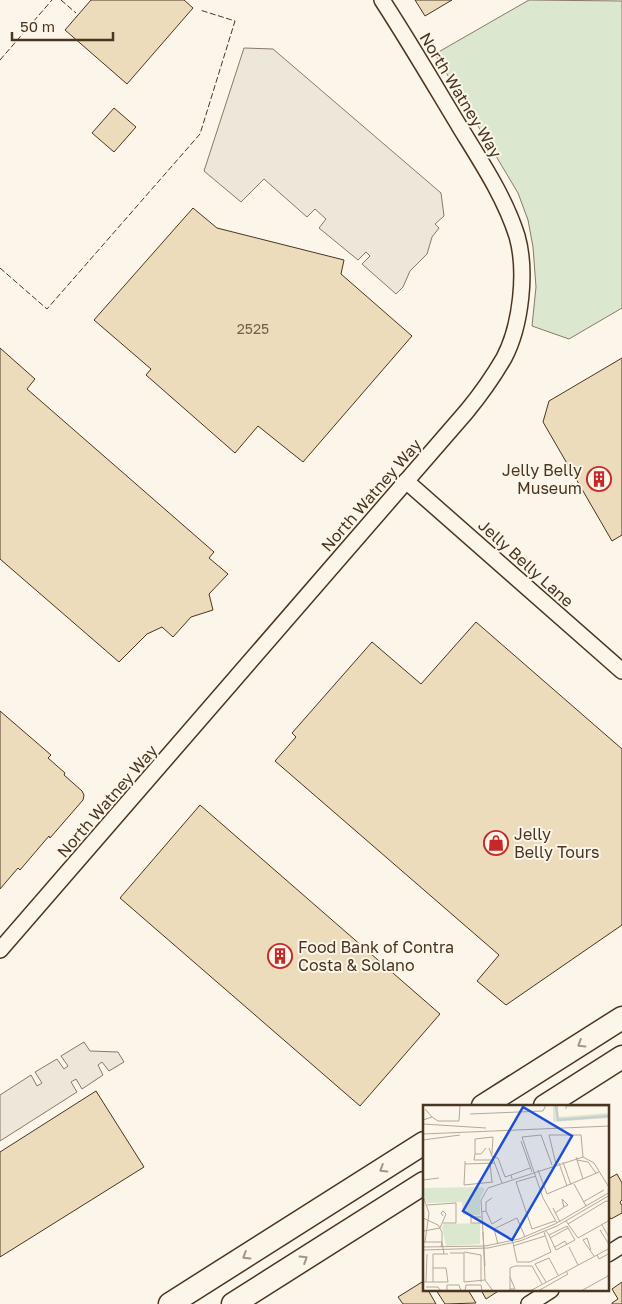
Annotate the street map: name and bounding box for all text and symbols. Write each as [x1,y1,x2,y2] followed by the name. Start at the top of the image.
[12,10,114,42] scale bar
[20,17,55,35] text: 50 m
[416,29,506,161] street label: North Watney Way
[237,320,269,337] house number: 2525
[317,435,425,555] street label: North Watney Way
[502,460,582,498] place label: Jelly Belly Museum
[586,466,612,492] building icon: Jelly Belly Museum
[474,515,578,611] street label: Jelly Belly Lane
[53,741,161,861] street label: North Watney Way
[514,824,599,862] place label: Jelly Belly Tours
[483,830,509,856] shop icon: Jelly Belly Tours
[298,937,454,975] place label: Food Bank of Contra Costa & Solano
[267,943,293,969] building icon: Food Bank of Contra Costa & Solano
[577,1038,586,1048] one-way arrow
[423,1105,610,1292] inset map
[380,1163,389,1173] one-way arrow
[242,1250,252,1259] one-way arrow
[298,1256,307,1266] one-way arrow

